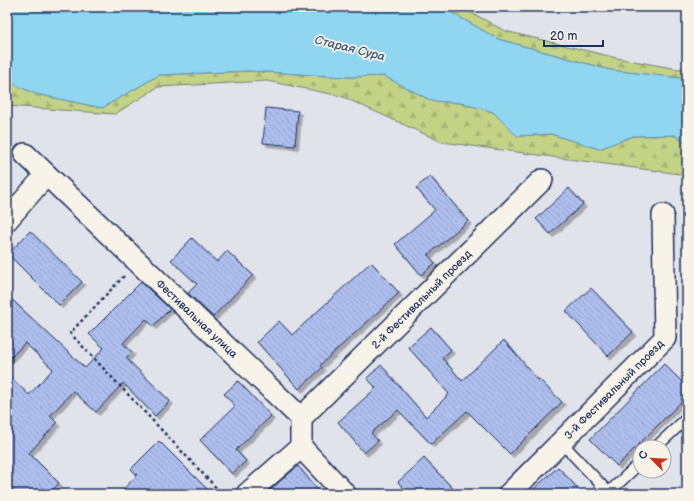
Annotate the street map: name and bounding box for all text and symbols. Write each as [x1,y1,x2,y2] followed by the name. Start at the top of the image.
[544,22,603,48] scale bar
[550,29,577,44] text: 20 m
[313,32,387,64] water label: Старая Сура
[369,247,474,352] street label: 2-й Фестивальный проезд
[153,277,240,361] street label: Фестивальная улица
[562,337,667,442] street label: 3-й Фестивальный проезд
[632,439,672,479] north arrow
[636,449,651,461] text: С

